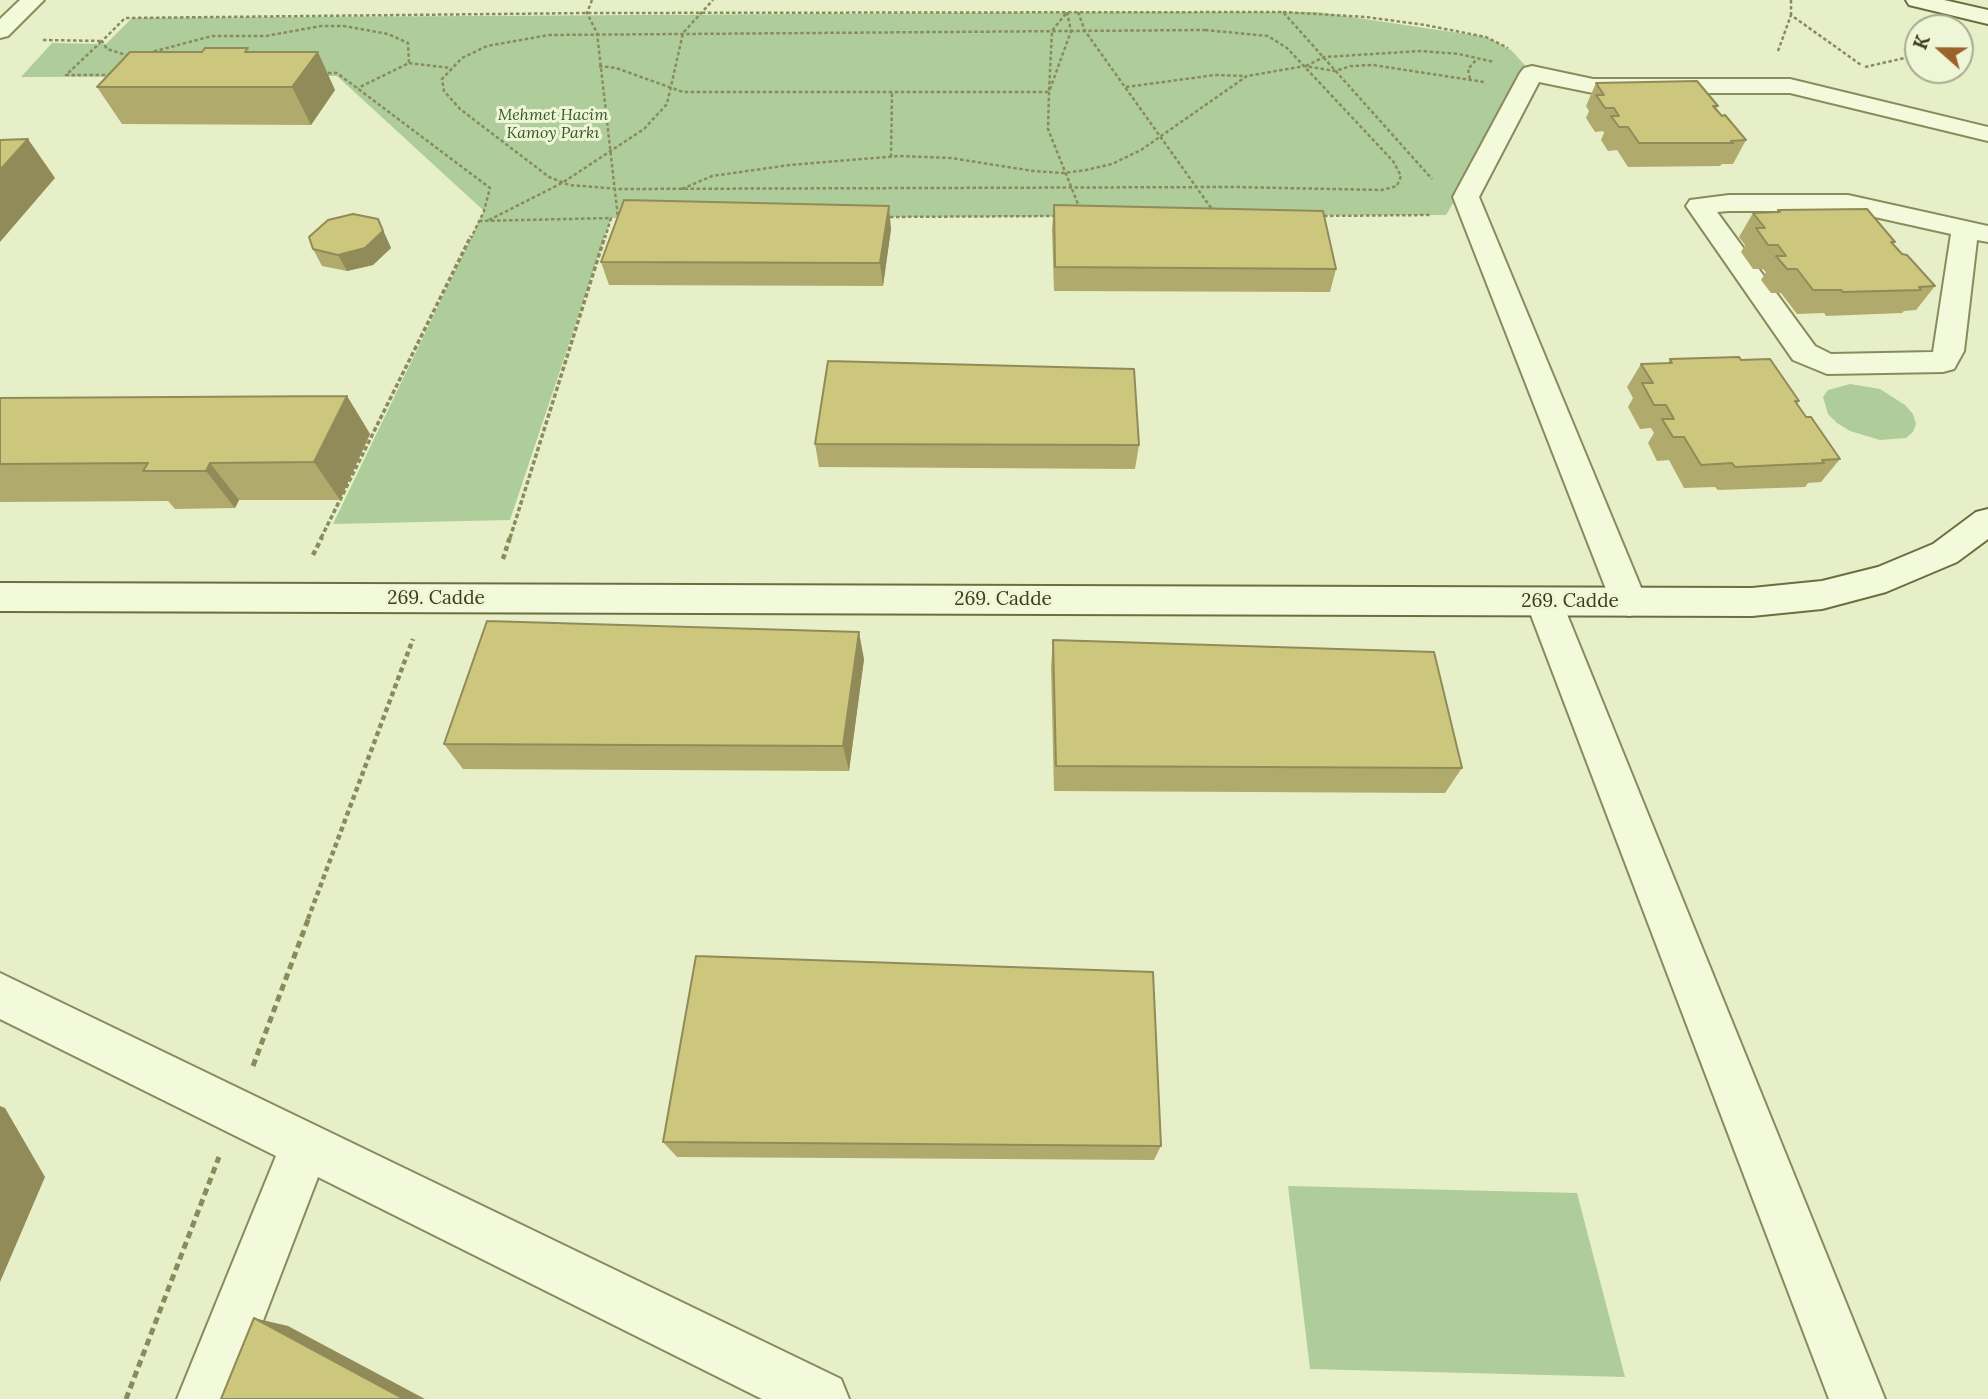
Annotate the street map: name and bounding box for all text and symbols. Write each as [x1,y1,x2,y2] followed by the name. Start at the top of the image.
[1904,14,1974,84] north arrow
[1908,32,1935,53] text: K
[498,105,608,143] park label: Mehmet Hacim Kamoy Parkı
[387,588,485,610] street label: 269. Cadde
[954,589,1052,611] street label: 269. Cadde
[1521,591,1619,613] street label: 269. Cadde

